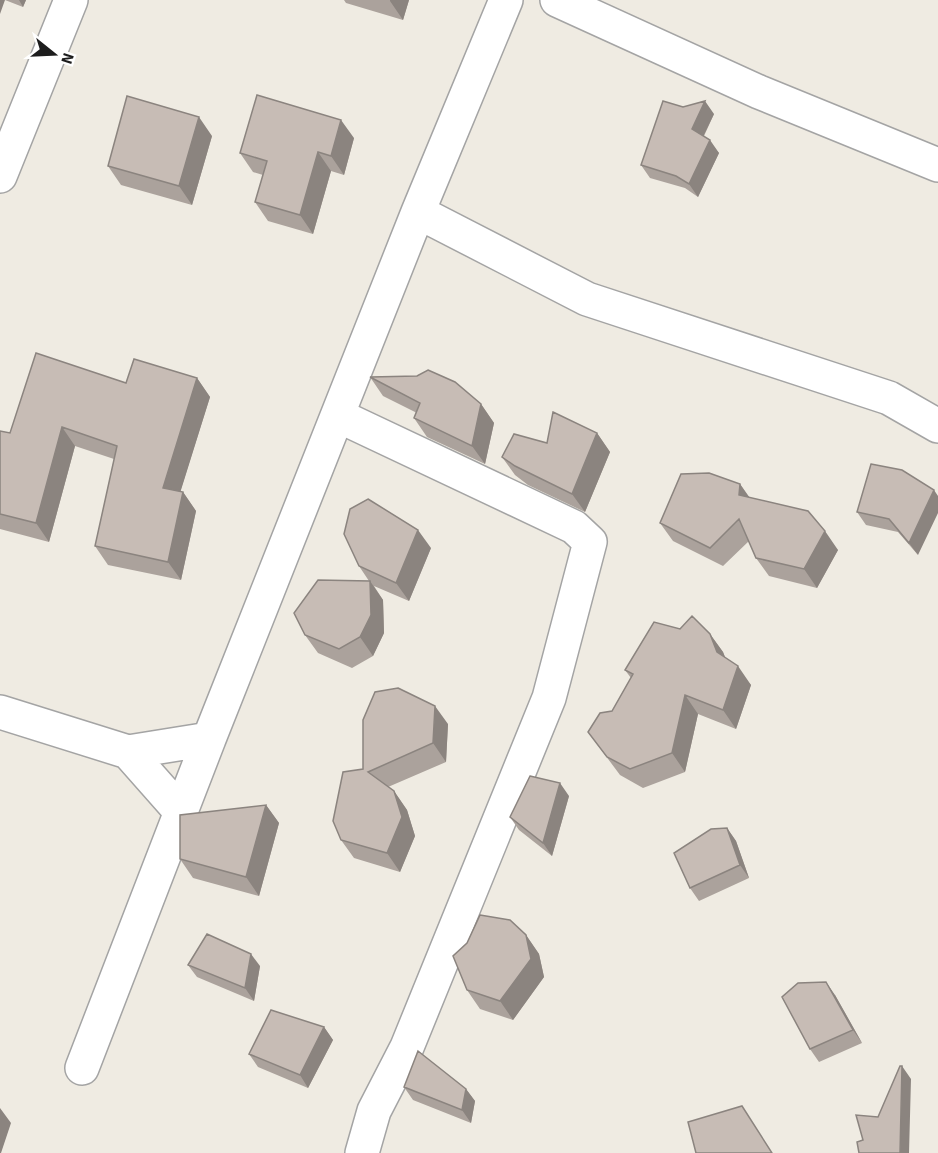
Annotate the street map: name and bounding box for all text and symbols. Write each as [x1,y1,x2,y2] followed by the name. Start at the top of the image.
[24,24,84,84] north arrow
[55,50,79,67] text: N

